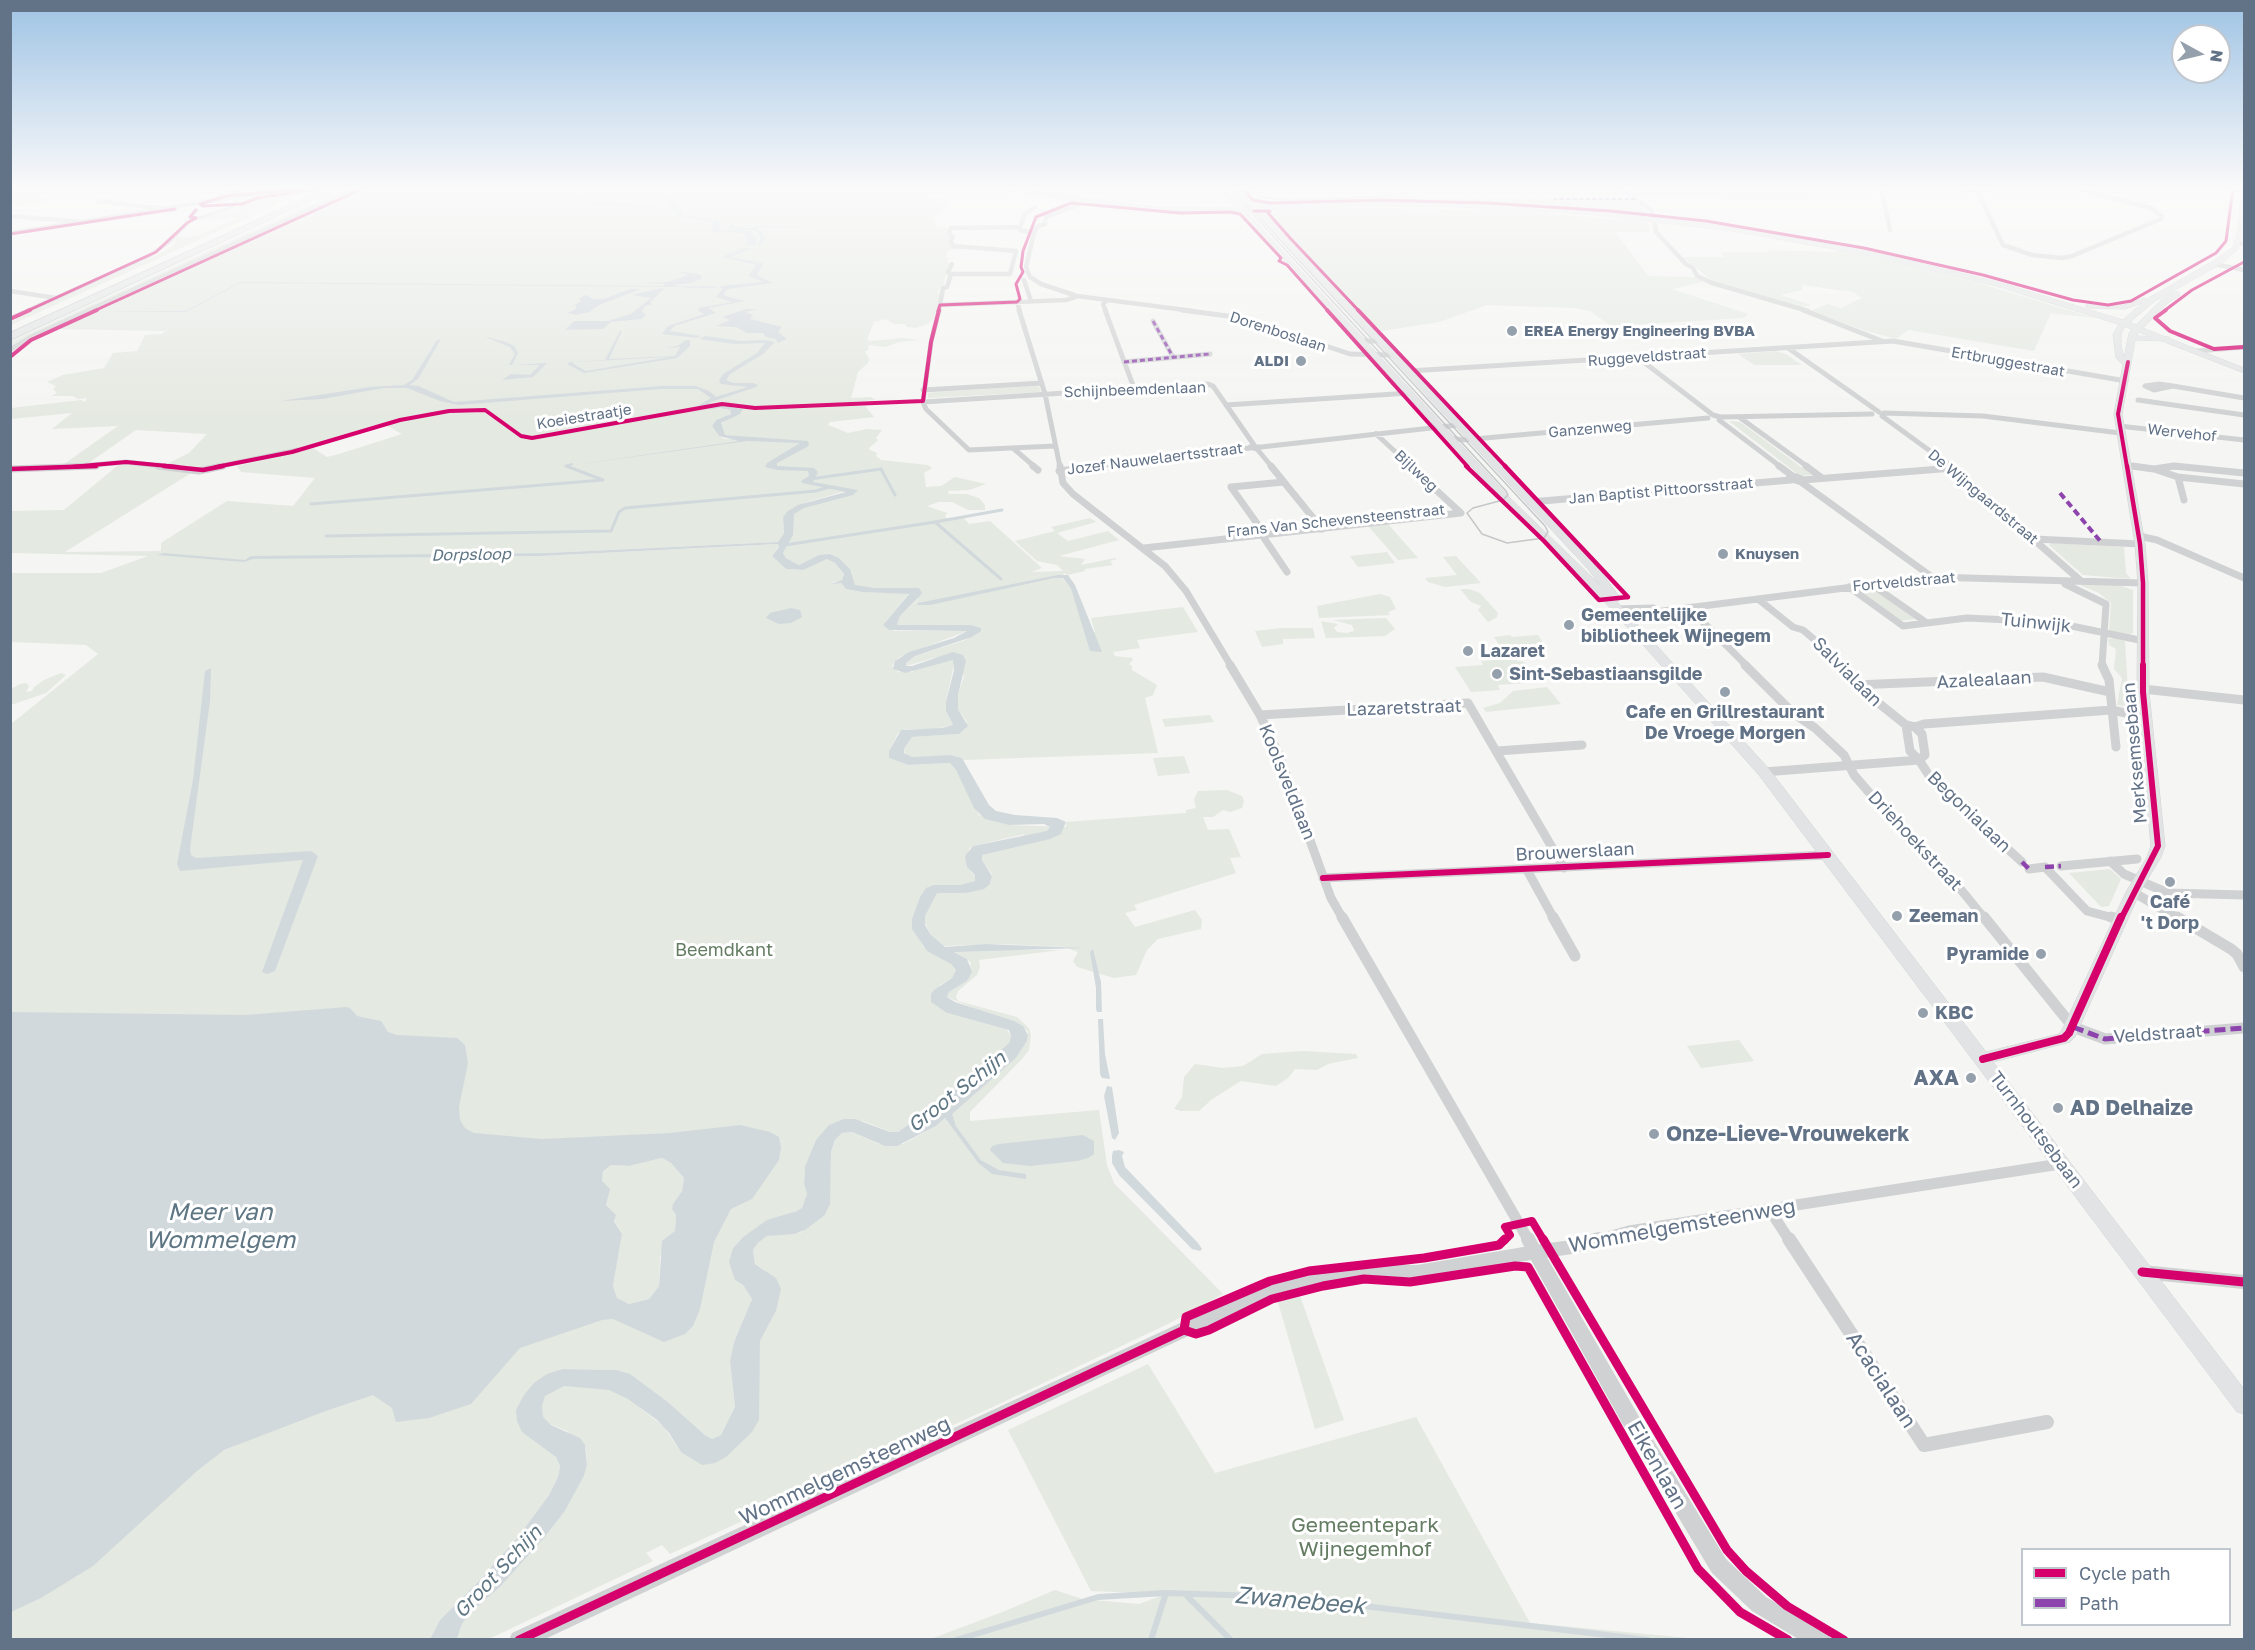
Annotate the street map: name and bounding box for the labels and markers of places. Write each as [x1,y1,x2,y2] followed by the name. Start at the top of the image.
[1524,322,1755,340] place label: EREA Energy Engineering BVBA
[1505,324,1519,338] marker: EREA Energy Engineering BVBA
[1254,352,1289,370] place label: ALDI
[1294,354,1308,368] marker: ALDI
[1735,545,1799,563] place label: Knuysen
[1716,547,1730,561] marker: Knuysen
[1581,604,1771,646] place label: Gemeentelijke bibliotheek Wijnegem
[1562,618,1576,632] marker: Gemeentelijke bibliotheek Wijnegem
[1480,640,1545,662] place label: Lazaret
[1461,644,1475,658] marker: Lazaret
[1509,663,1702,685] place label: Sint-Sebastiaansgilde
[1490,667,1504,681] marker: Sint-Sebastiaansgilde
[1718,685,1732,699] marker: Cafe en Grillrestaurant De Vroege Morgen
[1625,701,1825,744] place label: Cafe en Grillrestaurant De Vroege Morgen
[2163,875,2177,889] marker: Café 't Dorp
[2141,891,2199,934] place label: Café 't Dorp
[1909,905,1978,927] place label: Zeeman
[1890,909,1904,923] marker: Zeeman
[1946,943,2029,965] place label: Pyramide
[2034,947,2048,961] marker: Pyramide
[1935,1002,1973,1024] place label: KBC
[1916,1006,1930,1020] marker: KBC
[1913,1065,1959,1091] place label: AXA
[1964,1071,1978,1085] marker: AXA
[2070,1095,2193,1121] place label: AD Delhaize
[2051,1101,2065,1115] marker: AD Delhaize
[1666,1121,1909,1147] place label: Onze-Lieve-Vrouwekerk
[1647,1127,1661,1141] marker: Onze-Lieve-Vrouwekerk

